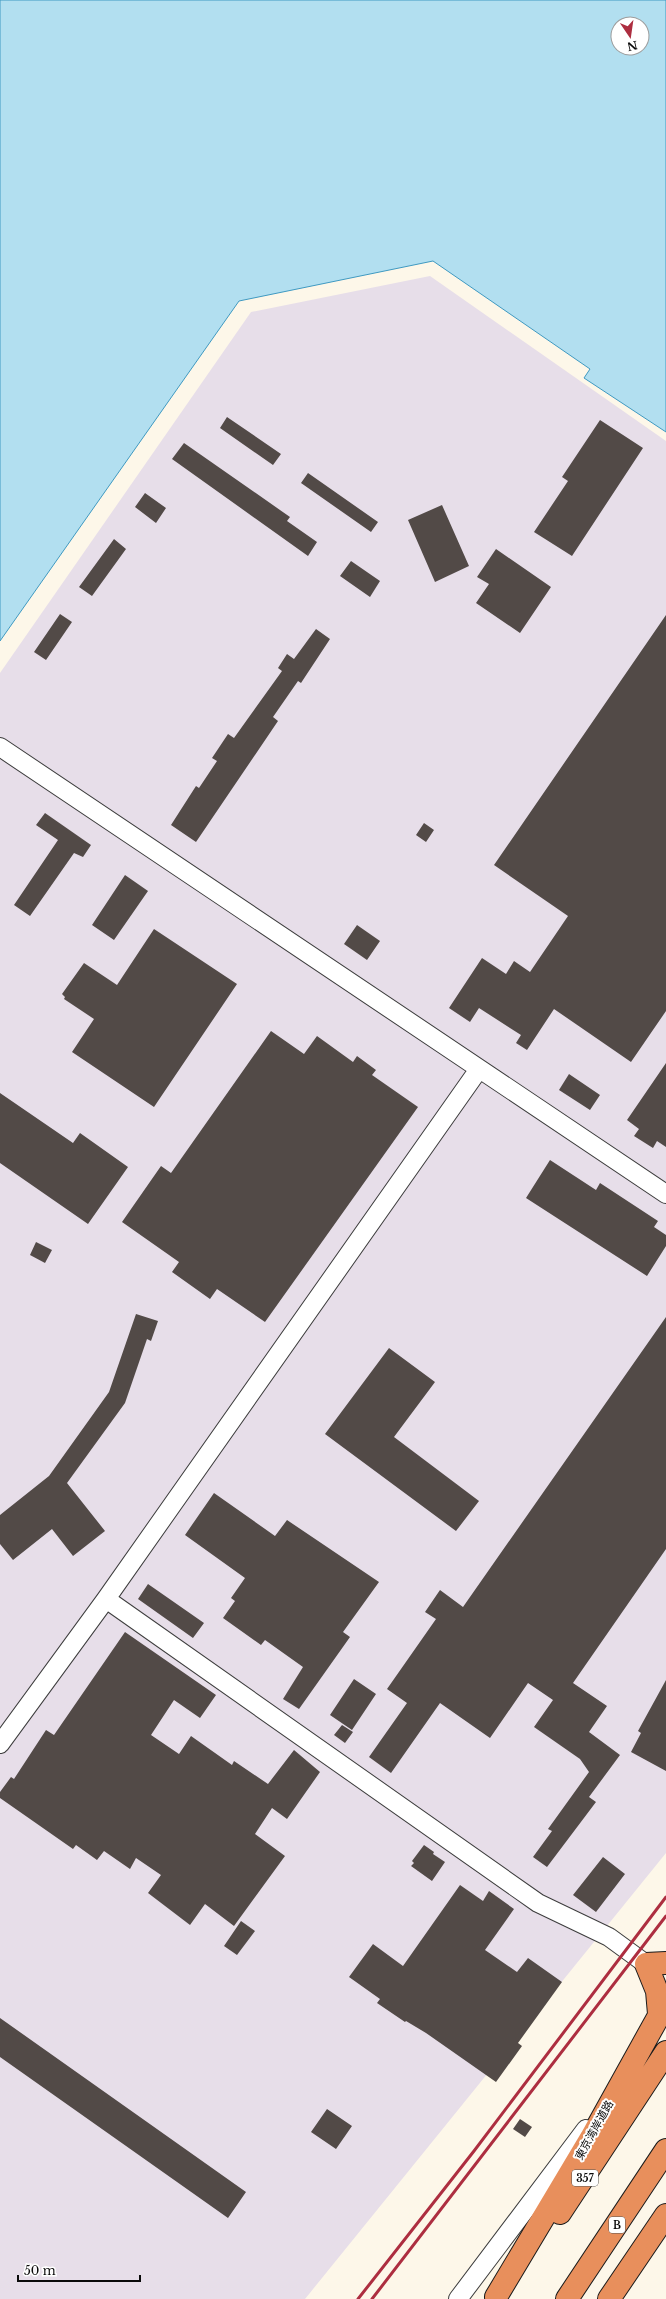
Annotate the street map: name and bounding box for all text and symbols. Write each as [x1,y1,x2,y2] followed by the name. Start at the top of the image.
[610,16,650,56] north arrow
[625,38,639,54] text: N
[572,2098,616,2162] street label: 東京湾岸道路
[572,2170,598,2186] road number: 357
[609,2217,625,2233] road number: B
[18,2257,140,2283] scale bar
[24,2263,56,2278] text: 50 m

